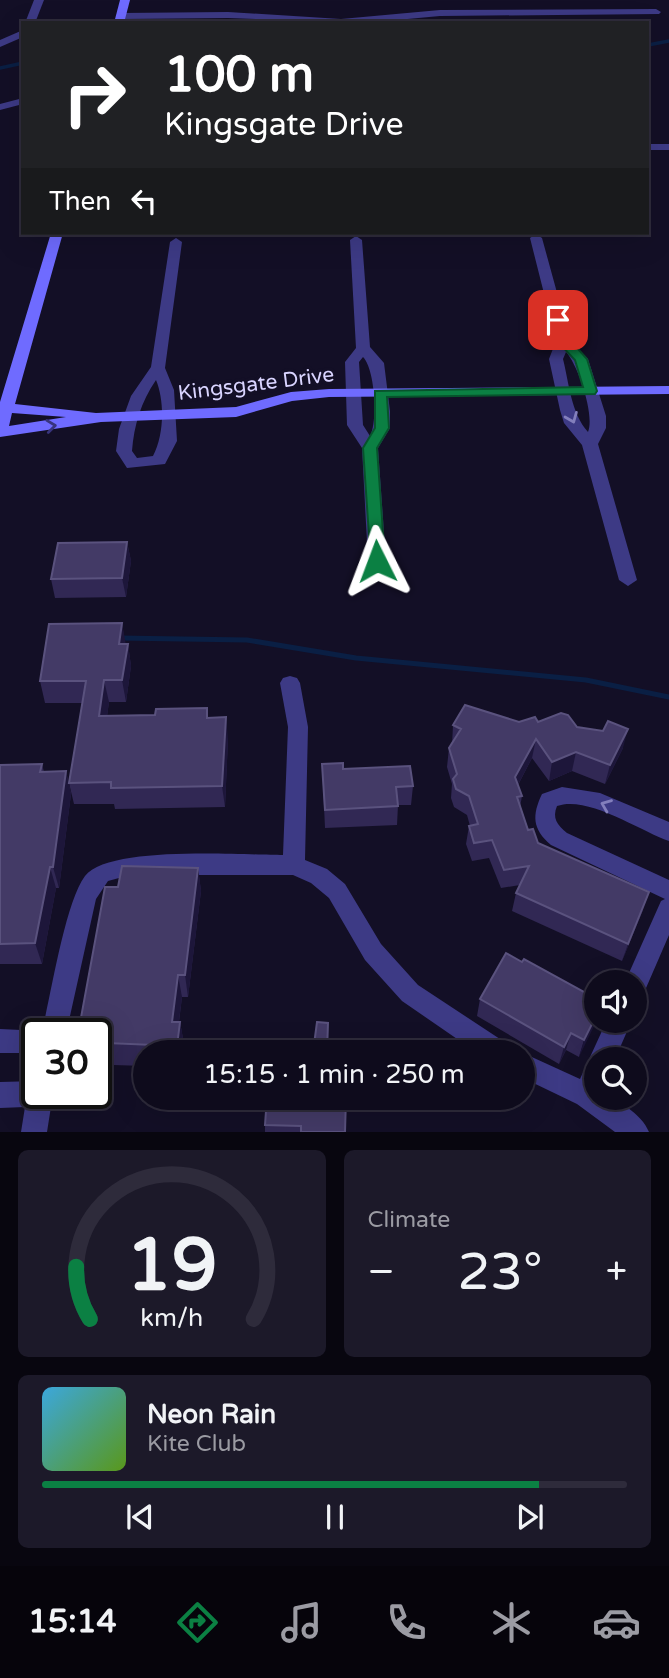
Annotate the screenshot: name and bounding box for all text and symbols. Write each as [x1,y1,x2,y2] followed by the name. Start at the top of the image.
[164,46,314,105] text: 100 m
[49,49,140,140] icon: right
[164,106,404,144] text: Kingsgate Drive
[125,182,163,220] icon: left
[49,186,111,217] text: Then
[528,290,588,350] pin
[539,301,577,339] icon: arrive
[176,362,336,406] street label: Kingsgate Drive
[564,411,578,423] one-way arrow
[45,418,56,433] one-way arrow
[340,524,414,598] position arrow
[601,800,613,814] one-way arrow
[584,970,647,1110] map controls
[584,970,647,1033] button: sound
[21,1018,112,1109] speed limit sign: 30
[584,1047,647,1110] button: search
[203,1059,465,1090] text: 15:15 · 1 min · 250 m
[368,1206,450,1234] text: Climate
[126,1223,217,1311] text: 19
[458,1241,543,1304] text: 23°
[368,1249,395,1295] text: −
[606,1249,627,1295] text: +
[140,1303,203,1333] text: km/h
[147,1399,276,1430] text: Neon Rain
[147,1430,246,1458] text: Kite Club
[121,1498,159,1536] icon: previous
[316,1498,354,1536] icon: pause
[511,1498,549,1536] icon: next
[173,1598,222,1647] icon: directions
[277,1598,326,1647] icon: music
[382,1598,431,1647] icon: phone
[487,1598,536,1647] icon: climate
[592,1598,641,1647] icon: car
[28,1603,117,1641] text: 15:14

